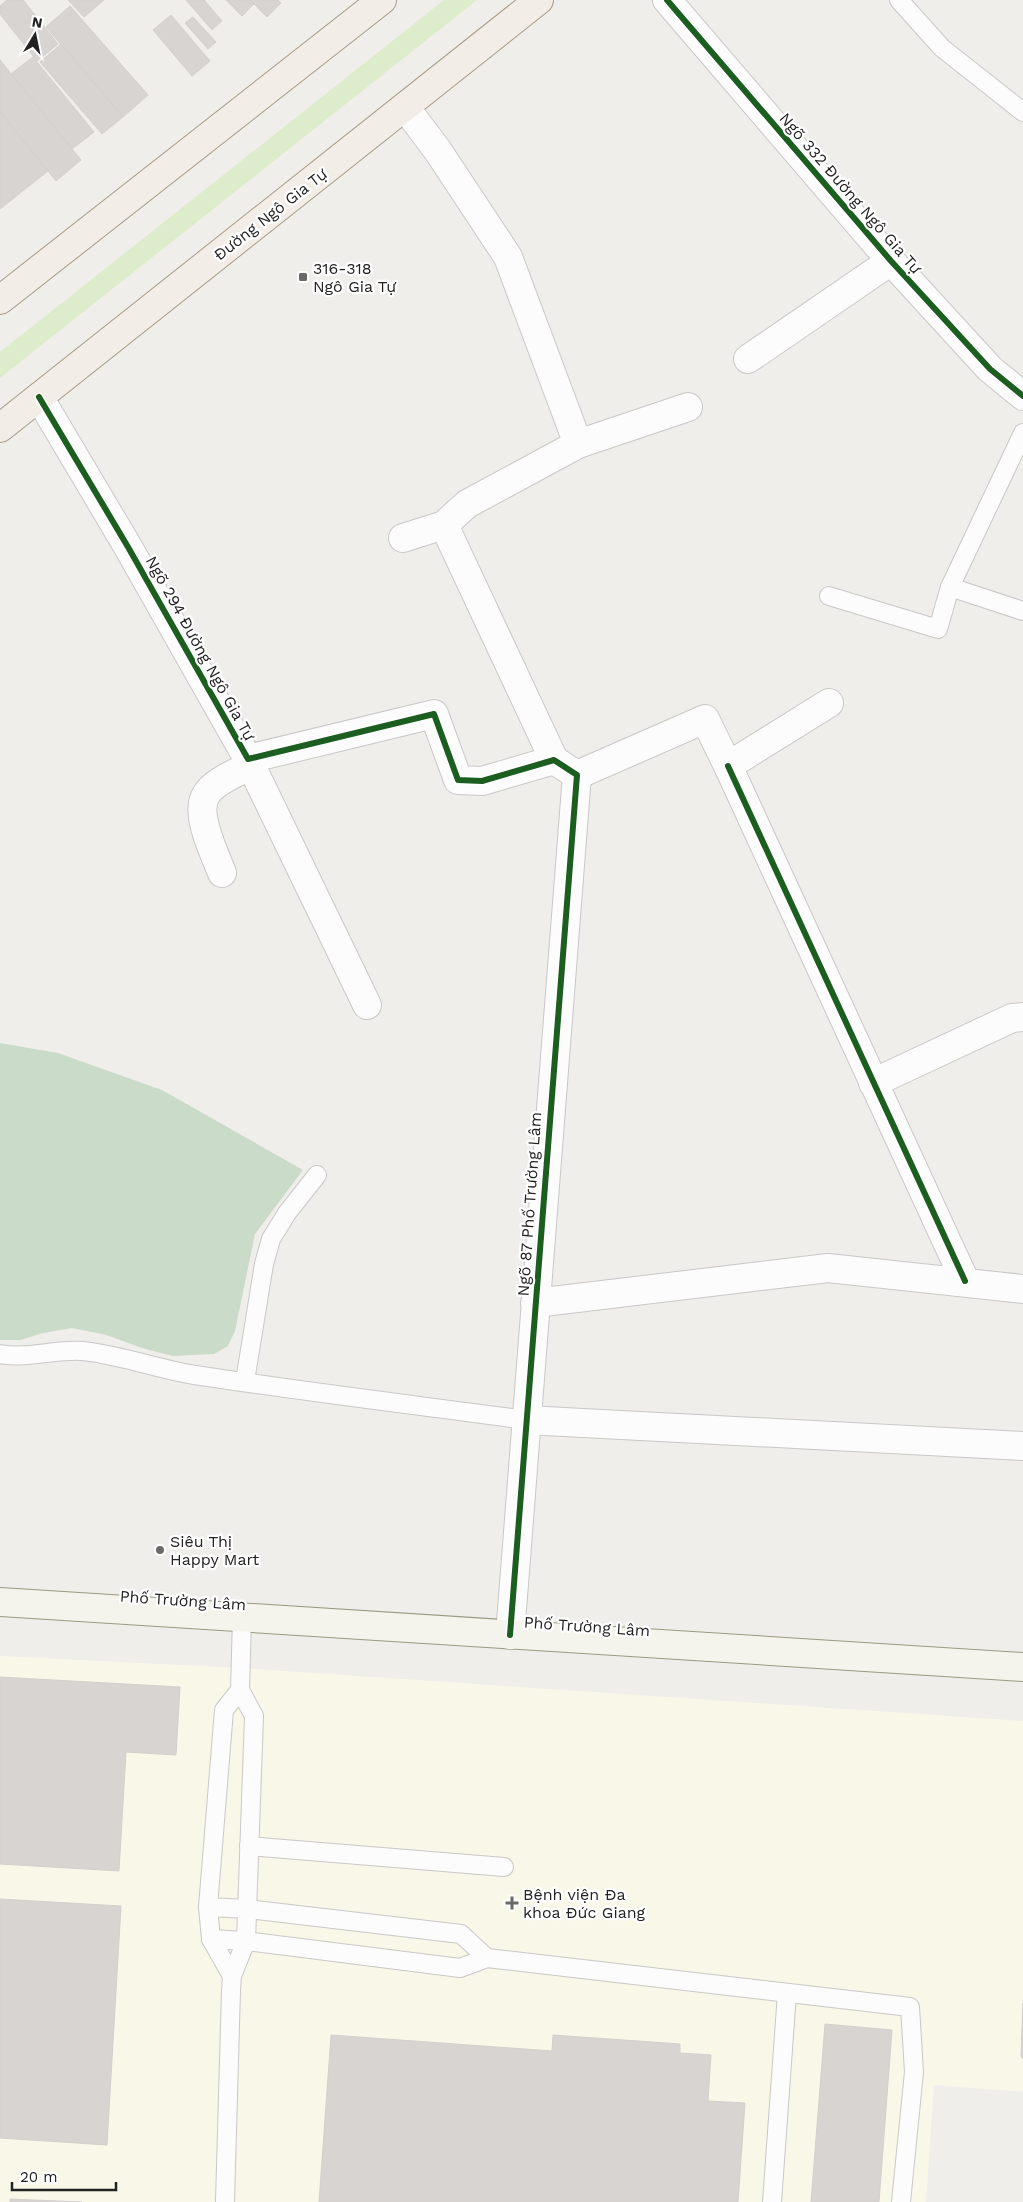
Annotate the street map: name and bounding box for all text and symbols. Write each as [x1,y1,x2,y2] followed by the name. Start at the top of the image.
[10,10,60,60] north arrow
[31,13,44,31] text: N
[776,109,926,278] street label: Ngõ 332 Đường Ngô Gia Tự
[210,164,331,264] street label: Đường Ngô Gia Tự
[313,259,396,296] place label: 316-318 Ngô Gia Tự
[297,271,309,283] marker: 316-318 Ngô Gia Tự
[142,553,259,744] street label: Ngõ 294 Đường Ngô Gia Tự
[514,1111,545,1297] street label: Ngõ 87 Phố Trường Lâm
[170,1532,260,1569] place label: Siêu Thị Happy Mart
[154,1544,166,1556] marker: Siêu Thị Happy Mart
[119,1587,247,1614] street label: Phố Trường Lâm
[523,1613,651,1640] street label: Phố Trường Lâm
[523,1885,646,1922] place label: Bệnh viện Đa khoa Đức Giang
[505,1896,519,1910] marker: Bệnh viện Đa khoa Đức Giang
[12,2160,116,2192] scale bar
[20,2168,58,2186] text: 20 m

